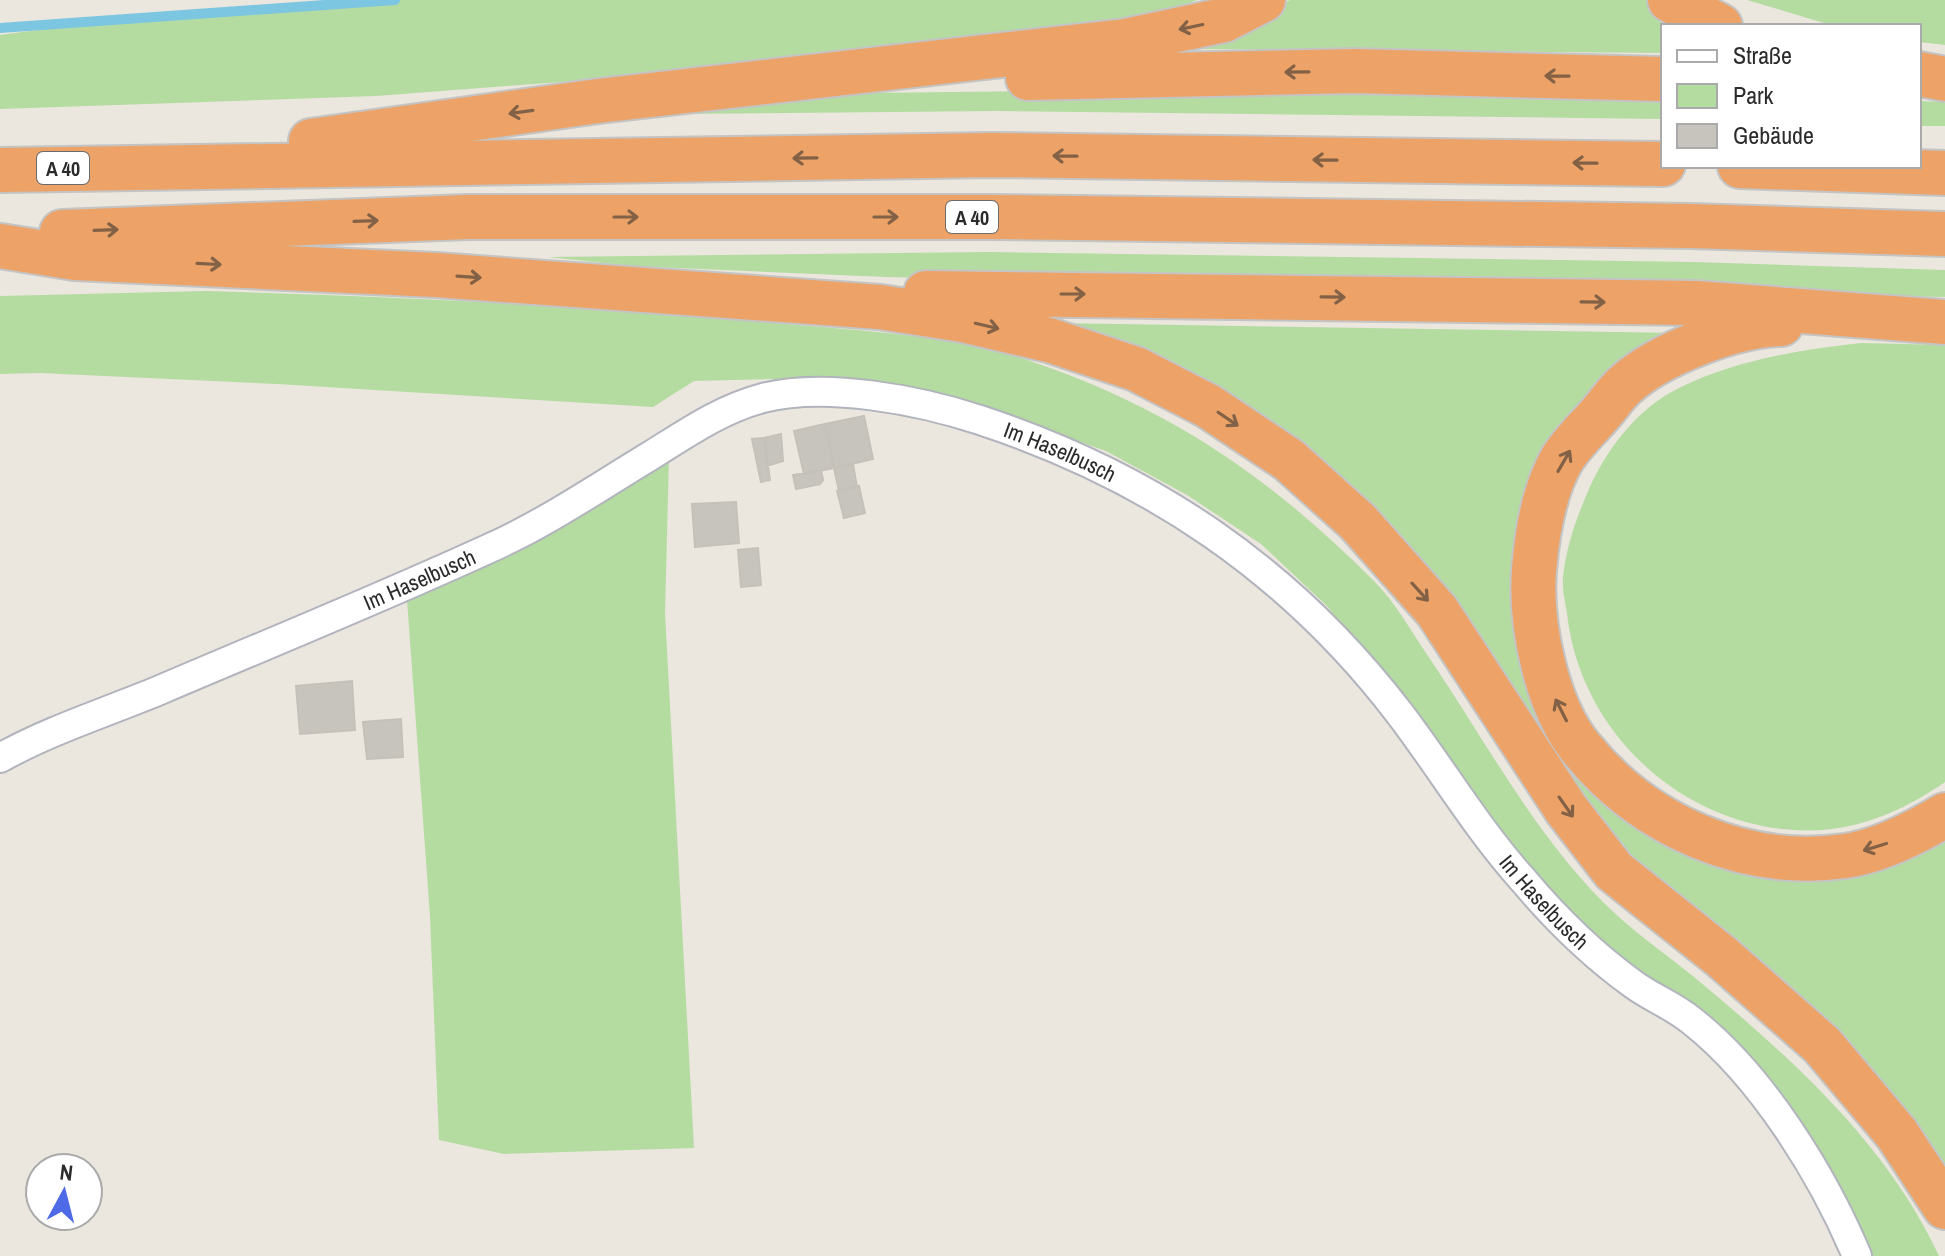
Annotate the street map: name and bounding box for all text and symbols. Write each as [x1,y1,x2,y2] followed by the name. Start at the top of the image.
[1179,20,1204,35] one-way arrow
[1661,24,1921,168] legend
[1733,39,1792,71] text: Straße
[1284,65,1311,80] one-way arrow
[1544,68,1571,84] one-way arrow
[1733,79,1774,111] text: Park
[508,104,535,119] one-way arrow
[1733,119,1814,151] text: Gebäude
[1052,149,1079,164] one-way arrow
[792,150,819,166] one-way arrow
[37,152,89,184] road number: A 40
[1312,152,1339,167] one-way arrow
[1572,155,1599,171] one-way arrow
[946,201,998,233] road number: A 40
[612,209,639,225] one-way arrow
[872,209,899,225] one-way arrow
[352,213,379,228] one-way arrow
[92,223,119,238] one-way arrow
[195,257,222,272] one-way arrow
[455,270,482,285] one-way arrow
[1059,286,1086,302] one-way arrow
[1319,289,1346,304] one-way arrow
[1579,294,1606,309] one-way arrow
[974,319,999,334] one-way arrow
[1216,411,1238,427] one-way arrow
[1000,414,1121,489] street label: Im Haselbusch
[1556,450,1572,473] one-way arrow
[359,542,480,617] street label: Im Haselbusch
[1411,581,1429,601] one-way arrow
[1553,699,1569,723] one-way arrow
[1558,796,1574,818] one-way arrow
[1862,840,1888,855] one-way arrow
[1492,848,1596,956] street label: Im Haselbusch
[24,1152,104,1232] north arrow
[58,1156,75,1188] text: N

